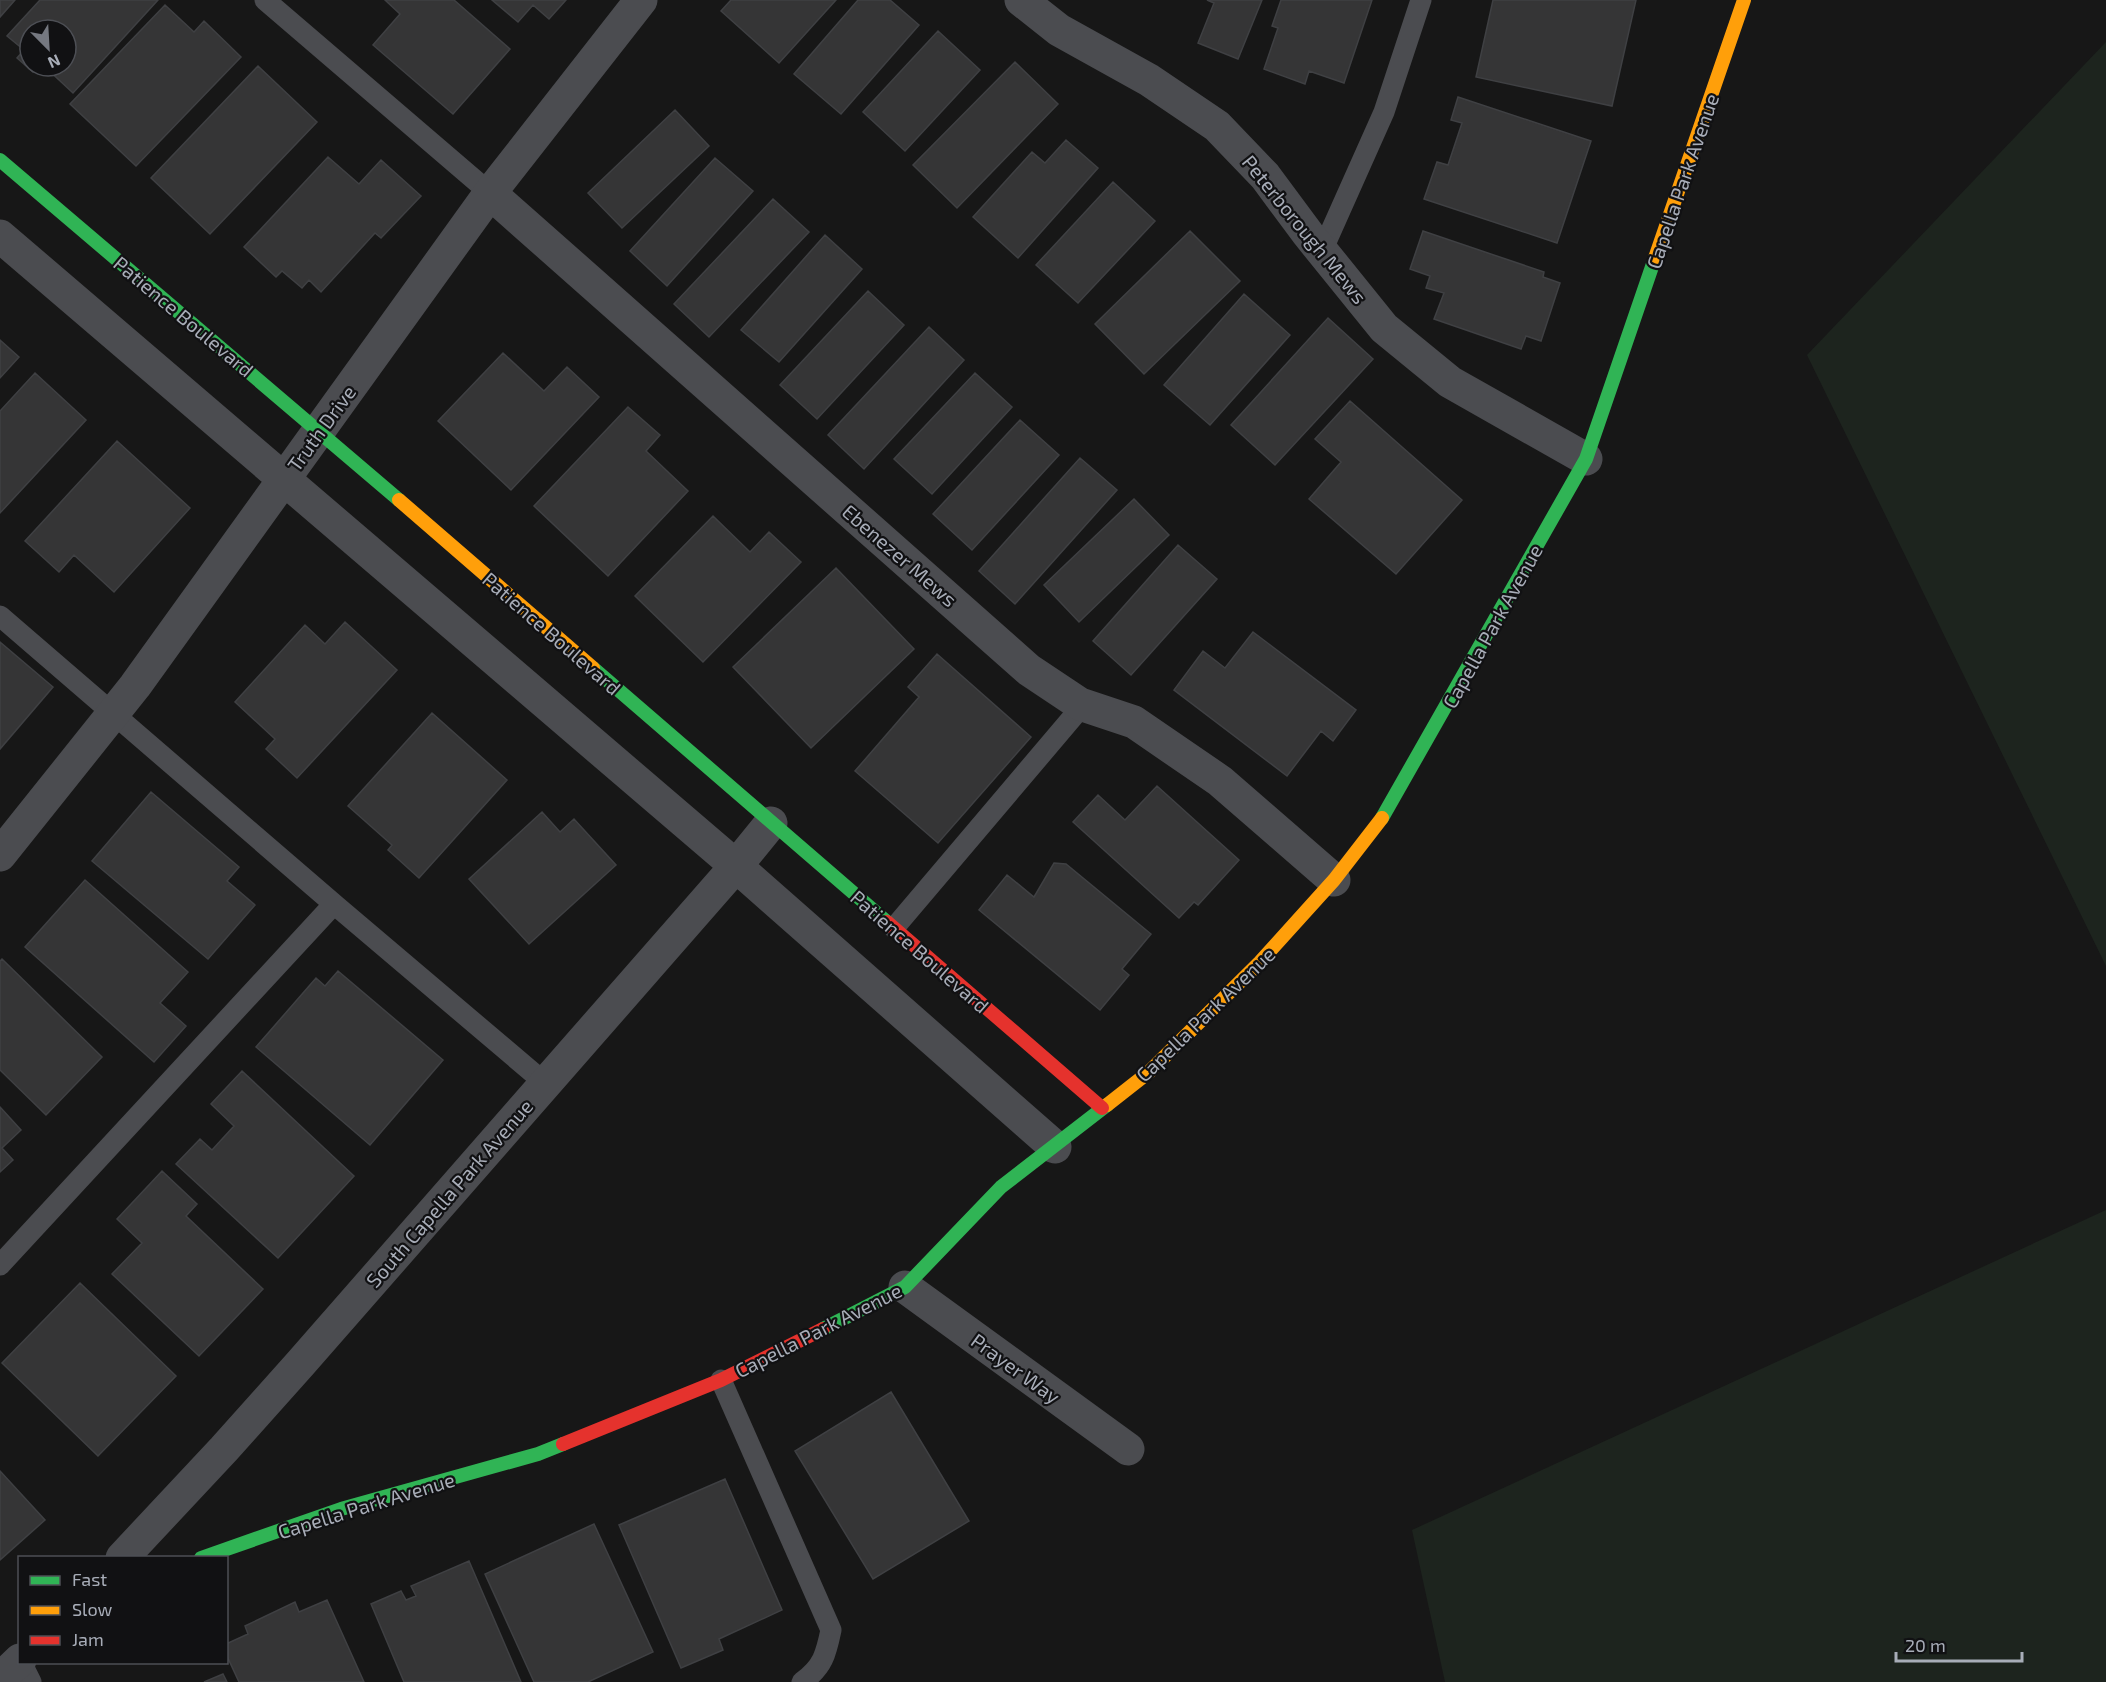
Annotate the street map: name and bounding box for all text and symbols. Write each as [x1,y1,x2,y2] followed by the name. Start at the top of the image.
[18,18,78,78] north arrow
[45,51,63,73] text: N
[1641,90,1723,272] street label: Capella Park Avenue
[1238,150,1372,308] street label: Peterborough Mews
[109,251,259,381] street label: Patience Boulevard
[282,380,360,476] street label: Truth Drive
[838,499,962,611] street label: Ebenezer Mews
[1437,540,1547,712] street label: Capella Park Avenue
[478,567,626,699] street label: Patience Boulevard
[846,885,994,1017] street label: Patience Boulevard
[1131,942,1279,1086] street label: Capella Park Avenue
[361,1094,537,1292] street label: South Capella Park Avenue
[731,1278,905,1382] street label: Capella Park Avenue
[967,1328,1065,1409] street label: Prayer Way
[275,1467,457,1543] street label: Capella Park Avenue
[18,1556,228,1664] legend
[72,1568,107,1590] text: Fast
[72,1598,113,1620] text: Slow
[1896,1625,2022,1663] scale bar
[72,1628,104,1650] text: Jam
[1905,1634,1946,1656] text: 20 m

